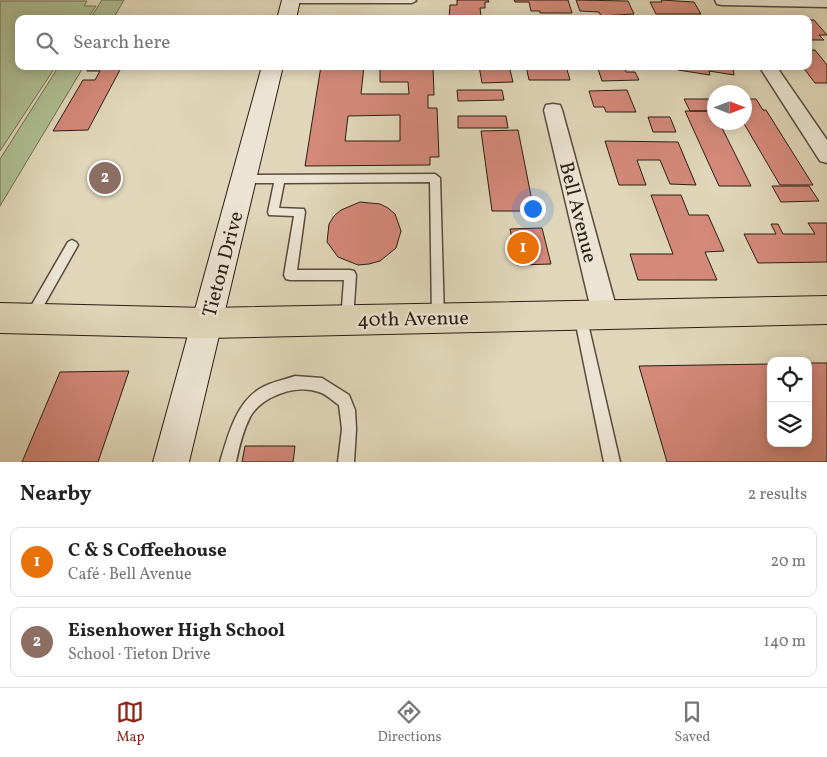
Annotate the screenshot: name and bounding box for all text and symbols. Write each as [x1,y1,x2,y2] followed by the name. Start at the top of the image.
[15,15,812,70] search box
[33,29,61,57] icon: search
[73,30,170,56] text: Search here
[707,85,752,130] north arrow
[89,159,121,197] pin: 2
[551,159,603,266] street label: Bell Avenue
[520,196,546,222] your location
[196,209,251,321] street label: Tieton Drive
[507,229,539,267] pin: 1
[357,305,469,335] street label: 40th Avenue
[767,357,812,447] map controls
[767,357,812,402] button: locate
[767,402,812,447] button: layers
[20,480,91,509] text: Nearby
[748,484,807,506] text: 2 results
[68,538,227,564] text: C & S Coffeehouse
[34,551,40,573] text: 1
[771,551,806,573] text: 20 m
[68,564,192,586] text: Café · Bell Avenue
[68,618,285,644] text: Eisenhower High School
[33,631,41,653] text: 2
[764,631,806,653] text: 140 m
[68,644,211,666] text: School · Tieton Drive
[116,698,144,747] tab: Map
[377,698,442,747] tab: Directions
[674,698,711,747] tab: Saved

